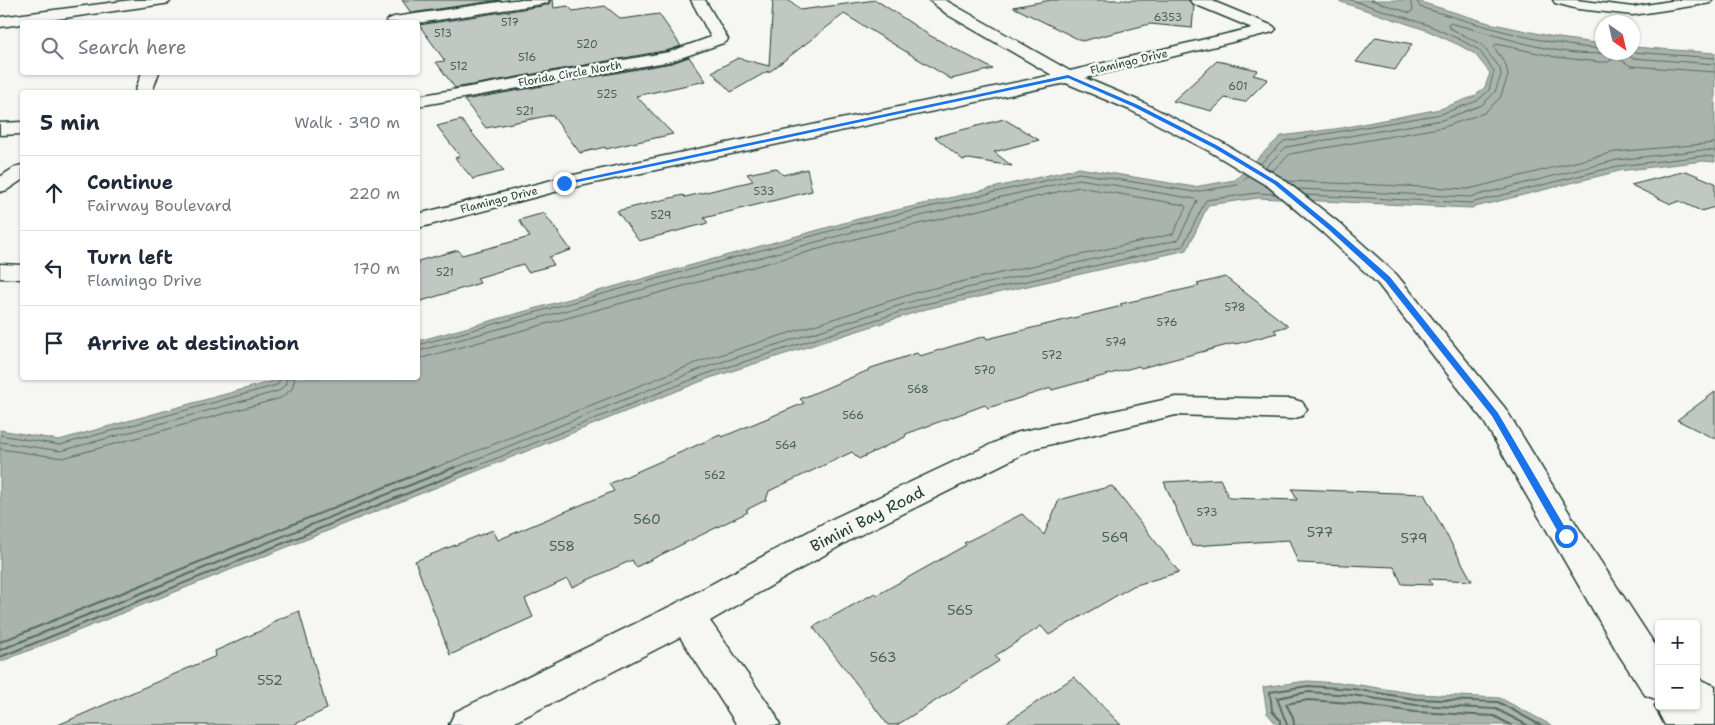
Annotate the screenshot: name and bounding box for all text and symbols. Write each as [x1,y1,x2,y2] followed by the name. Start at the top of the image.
[1154,10,1182,25] house number: 6353
[501,15,519,30] house number: 517
[1595,15,1640,60] north arrow
[20,20,420,75] search box
[434,26,452,41] house number: 513
[38,34,66,62] icon: search
[78,35,187,60] text: Search here
[576,37,598,52] house number: 520
[1089,46,1169,78] street label: Flamingo Drive
[518,50,536,65] house number: 516
[517,57,623,90] street label: Florida Circle North
[450,59,468,74] house number: 512
[1228,79,1248,94] house number: 601
[597,87,617,102] house number: 525
[516,104,534,119] house number: 521
[40,109,100,137] text: 5 min
[294,112,400,133] text: Walk · 390 m
[87,170,173,195] text: Continue
[553,172,576,195] route end
[40,179,68,207] icon: ahead
[348,183,400,204] text: 220 m
[459,183,539,217] street label: Flamingo Drive
[754,184,774,199] house number: 533
[87,195,232,216] text: Fairway Boulevard
[651,208,671,223] house number: 529
[87,245,173,270] text: Turn left
[40,254,68,282] icon: left
[353,258,400,279] text: 170 m
[436,265,454,280] house number: 521
[87,270,202,291] text: Flamingo Drive
[1224,300,1246,315] house number: 578
[1156,315,1178,330] house number: 576
[40,329,68,357] icon: arrive
[87,331,299,356] text: Arrive at destination
[1105,335,1127,350] house number: 574
[1042,348,1062,363] house number: 572
[974,363,996,378] house number: 570
[907,382,929,397] house number: 568
[842,408,864,423] house number: 566
[775,438,797,453] house number: 564
[704,468,726,483] house number: 562
[806,481,928,557] street label: Bimini Bay Road
[1197,505,1217,520] house number: 573
[633,510,661,528] house number: 560
[1307,523,1333,541] house number: 577
[1555,525,1578,548] route start
[1102,528,1128,546] house number: 569
[1401,529,1427,547] house number: 579
[549,537,575,555] house number: 558
[947,601,973,619] house number: 565
[1655,620,1700,710] map controls
[1655,620,1700,665] button: +
[869,648,897,666] house number: 563
[1655,665,1700,710] button: −
[257,671,283,689] house number: 552

